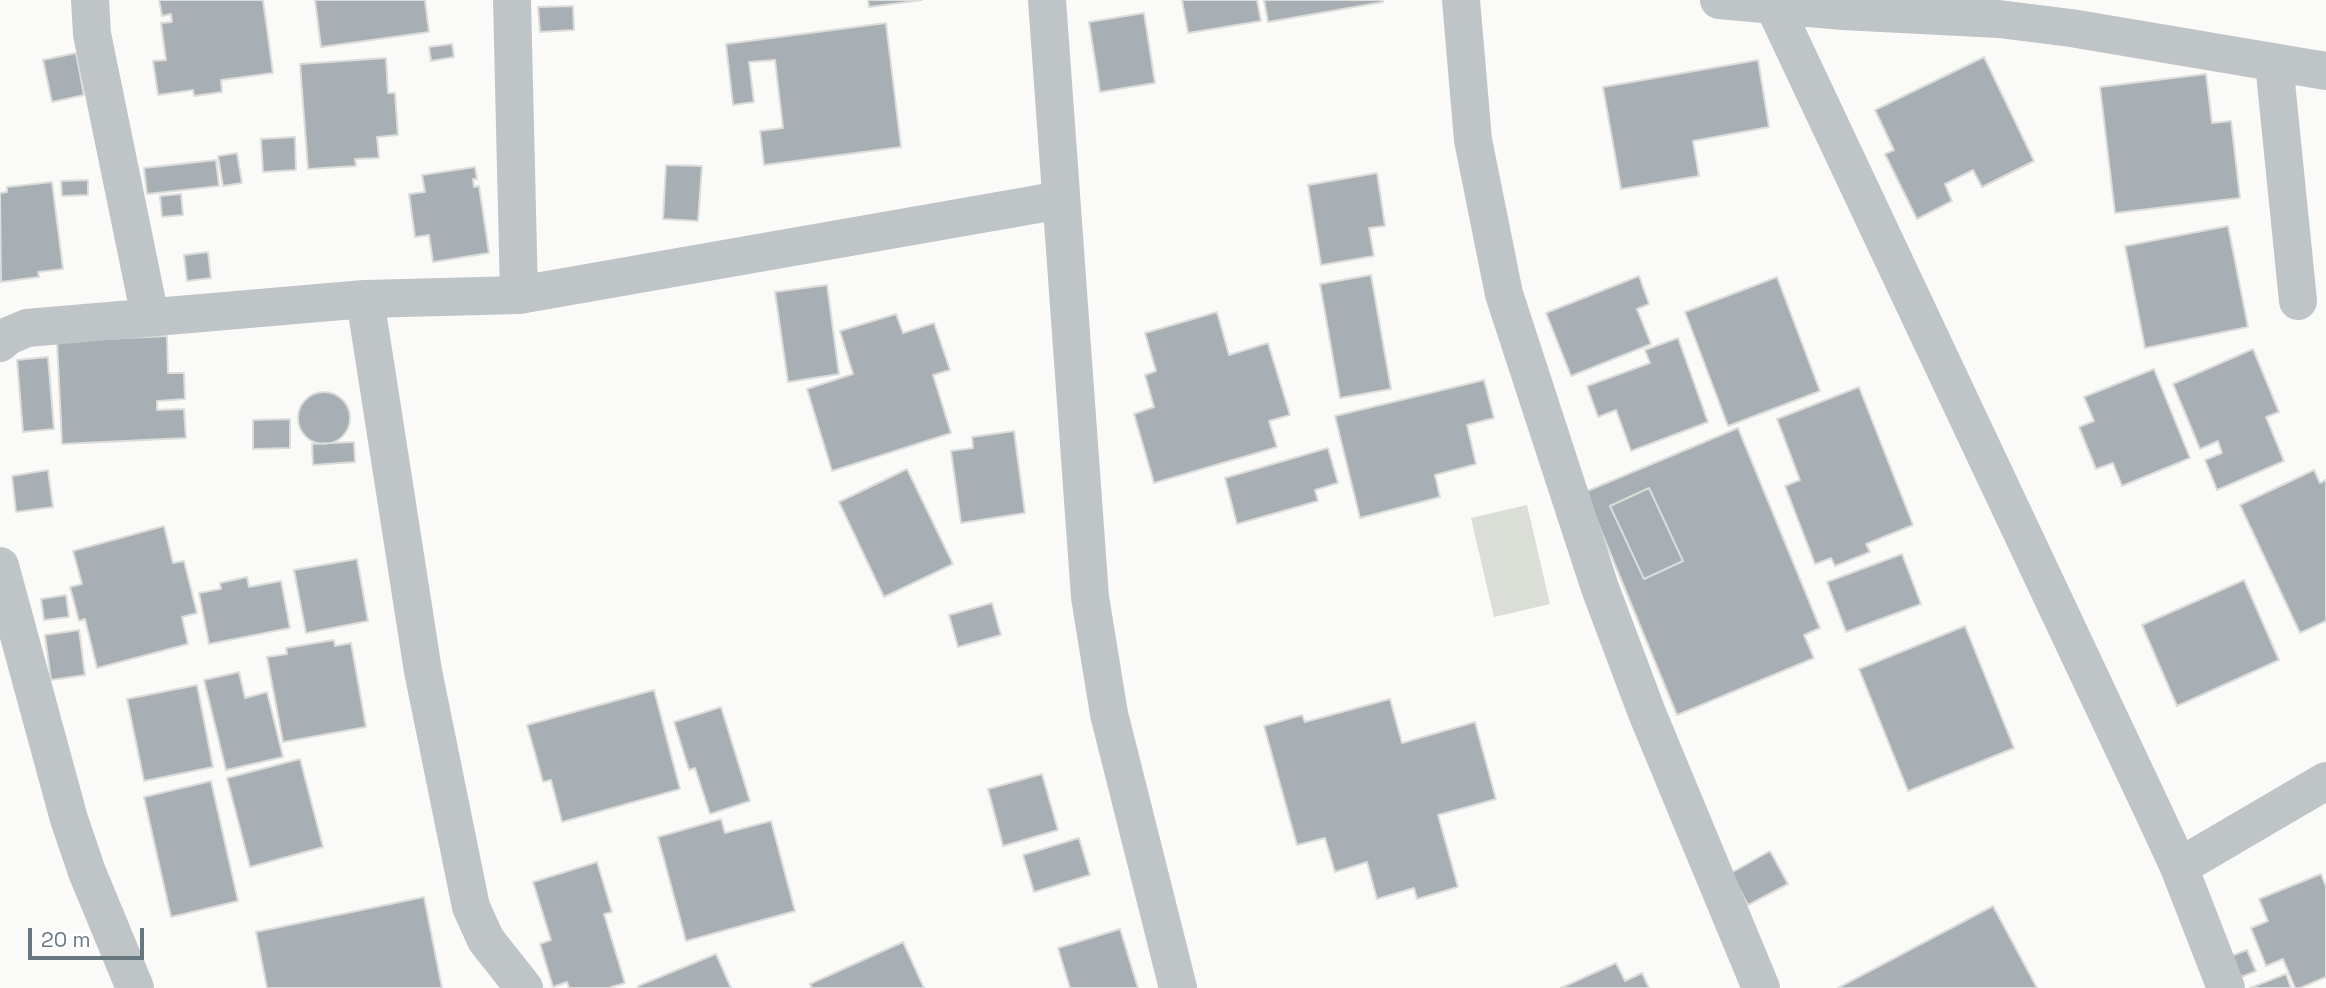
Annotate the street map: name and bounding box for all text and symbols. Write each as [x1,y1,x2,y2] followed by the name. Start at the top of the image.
[32,914,147,958] scale bar
[41,926,91,953] text: 20 m

